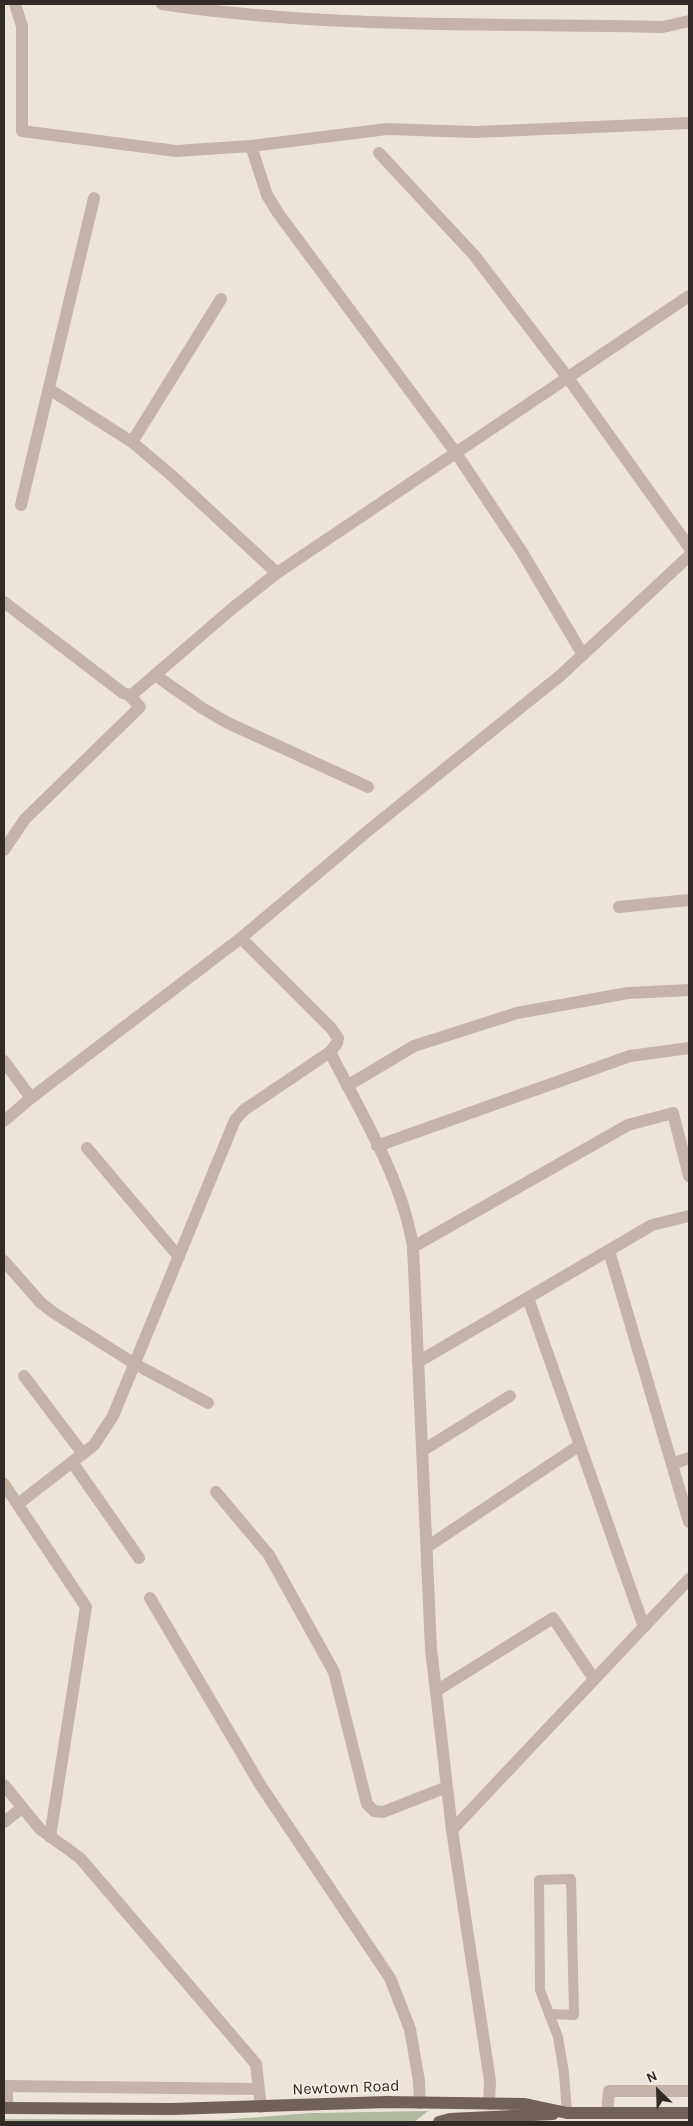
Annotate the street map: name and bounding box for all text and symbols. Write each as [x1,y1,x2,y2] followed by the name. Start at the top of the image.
[633,2066,683,2116] north arrow
[644,2067,660,2087] text: N
[292,2077,400,2099] street label: Newtown Road

